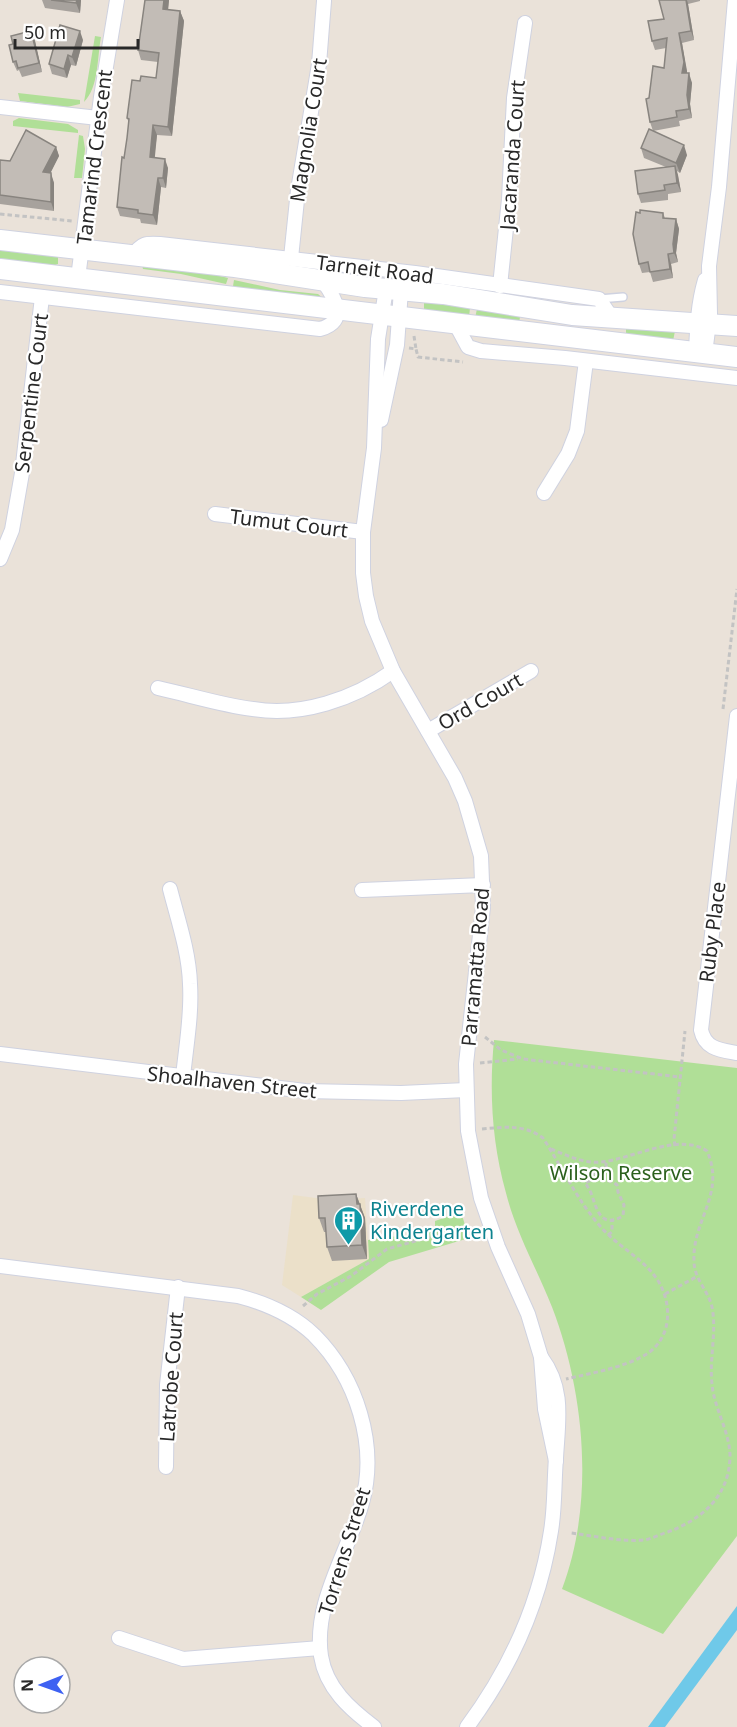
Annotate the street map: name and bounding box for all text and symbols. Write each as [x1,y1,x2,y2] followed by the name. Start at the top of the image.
[15,12,138,50] scale bar
[24,20,66,44] text: 50 m
[283,56,333,204] street label: Magnolia Court
[70,68,118,246] street label: Tamarind Crescent
[493,79,531,233] street label: Jacaranda Court
[315,248,435,290] street label: Tarneit Road
[8,312,54,474] street label: Serpentine Court
[229,502,349,544] street label: Tumut Court
[433,666,527,736] street label: Ord Court
[692,880,732,984] street label: Ruby Place
[455,886,495,1048] street label: Parramatta Road
[146,1060,318,1104] street label: Shoalhaven Street
[550,1159,692,1186] park label: Wilson Reserve
[370,1195,494,1245] place label: Riverdene Kindergarten
[333,1204,365,1246] building icon: Riverdene Kindergarten
[153,1311,189,1443] street label: Latrobe Court
[312,1484,376,1618] street label: Torrens Street
[12,1655,72,1715] north arrow
[16,1679,38,1692] text: N

